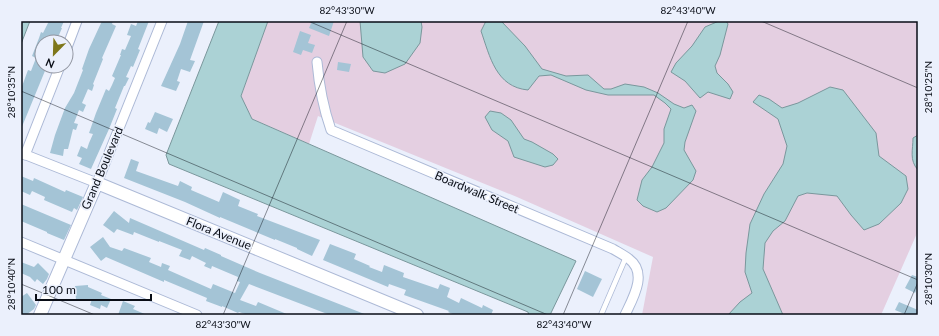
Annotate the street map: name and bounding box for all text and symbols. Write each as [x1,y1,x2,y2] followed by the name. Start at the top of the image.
[319,4,375,16] text: 82°43'30"W
[660,4,716,16] text: 82°43'40"W
[34,34,74,74] north arrow
[43,56,56,71] text: N
[922,61,934,113] text: 28°10'25"N
[5,66,17,118] text: 28°10'35"N
[78,124,126,212] street label: Grand Boulevard
[433,167,522,217] street label: Boardwalk Street
[184,213,254,253] street label: Flora Avenue
[922,253,934,305] text: 28°10'30"N
[5,258,17,310] text: 28°10'40"N
[36,276,151,302] scale bar
[42,282,76,297] text: 100 m
[195,318,251,330] text: 82°43'30"W
[536,318,592,330] text: 82°43'40"W

